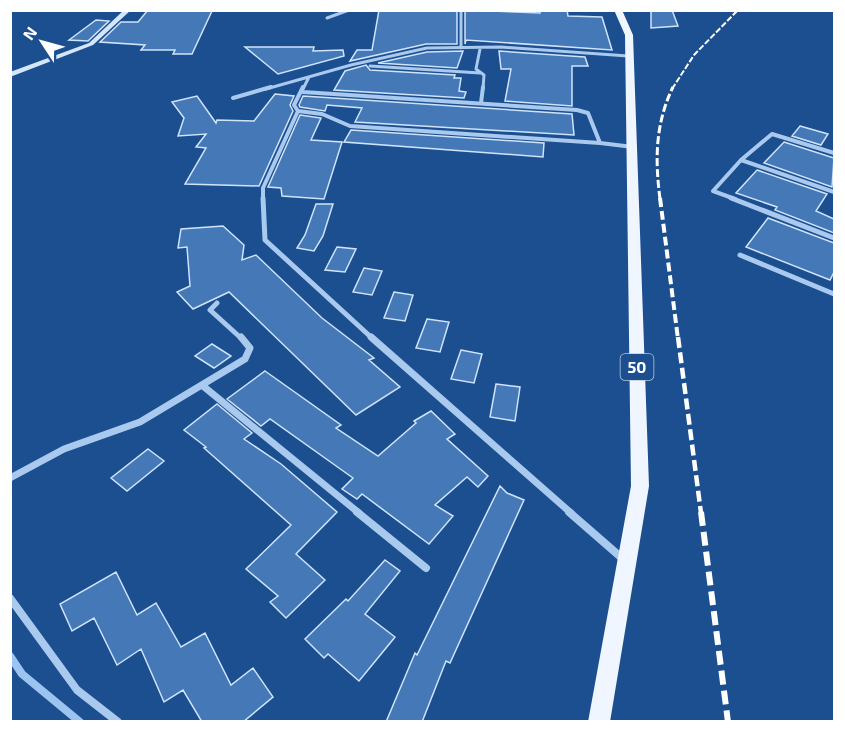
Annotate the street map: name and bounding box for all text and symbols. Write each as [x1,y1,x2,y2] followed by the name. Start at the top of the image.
[12,12,72,72] north arrow
[18,23,41,43] text: N
[620,354,654,380] road number: 50

